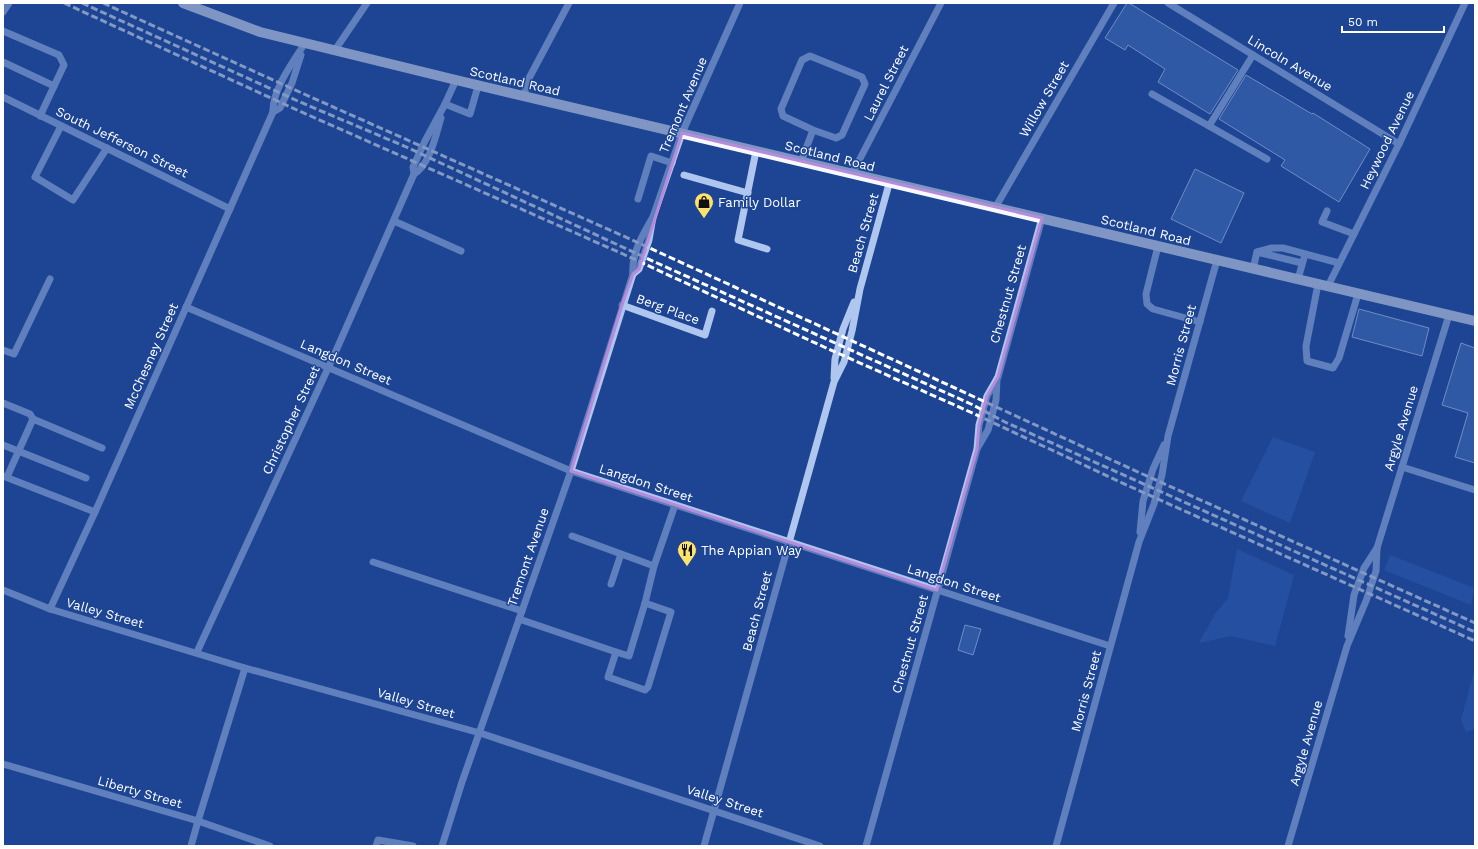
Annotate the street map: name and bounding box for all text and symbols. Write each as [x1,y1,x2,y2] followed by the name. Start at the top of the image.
[1342,8,1444,34] scale bar
[1348,15,1378,29] text: 50 m
[1245,32,1335,94] street label: Lincoln Avenue
[861,42,912,123] street label: Laurel Street
[656,55,710,155] street label: Tremont Avenue
[1016,58,1072,140] street label: Willow Street
[468,63,562,99] street label: Scotland Road
[1357,88,1417,192] street label: Heywood Avenue
[53,103,191,181] street label: South Jefferson Street
[783,138,877,174] street label: Scotland Road
[693,191,715,219] shop icon: Family Dollar
[844,191,882,275] street label: Beach Street
[718,195,801,210] place label: Family Dollar
[1099,212,1193,248] street label: Scotland Road
[987,242,1029,345] street label: Chestnut Street
[634,291,702,327] street label: Berg Place
[121,300,181,411] street label: McChesney Street
[1163,302,1199,387] street label: Morris Street
[298,336,394,388] street label: Langdon Street
[259,363,323,477] street label: Christopher Street
[1381,383,1421,473] street label: Argyle Avenue
[597,461,695,505] street label: Langdon Street
[504,506,552,608] street label: Tremont Avenue
[676,539,698,567] restaurant icon: The Appian Way
[701,543,802,558] place label: The Appian Way
[905,561,1003,605] street label: Langdon Street
[739,569,775,653] street label: Beach Street
[889,592,931,695] street label: Chestnut Street
[64,595,146,631] street label: Valley Street
[1068,648,1104,733] street label: Morris Street
[375,685,457,721] street label: Valley Street
[1287,698,1325,788] street label: Argyle Avenue
[96,773,184,811] street label: Liberty Street
[685,781,766,821] street label: Valley Street

